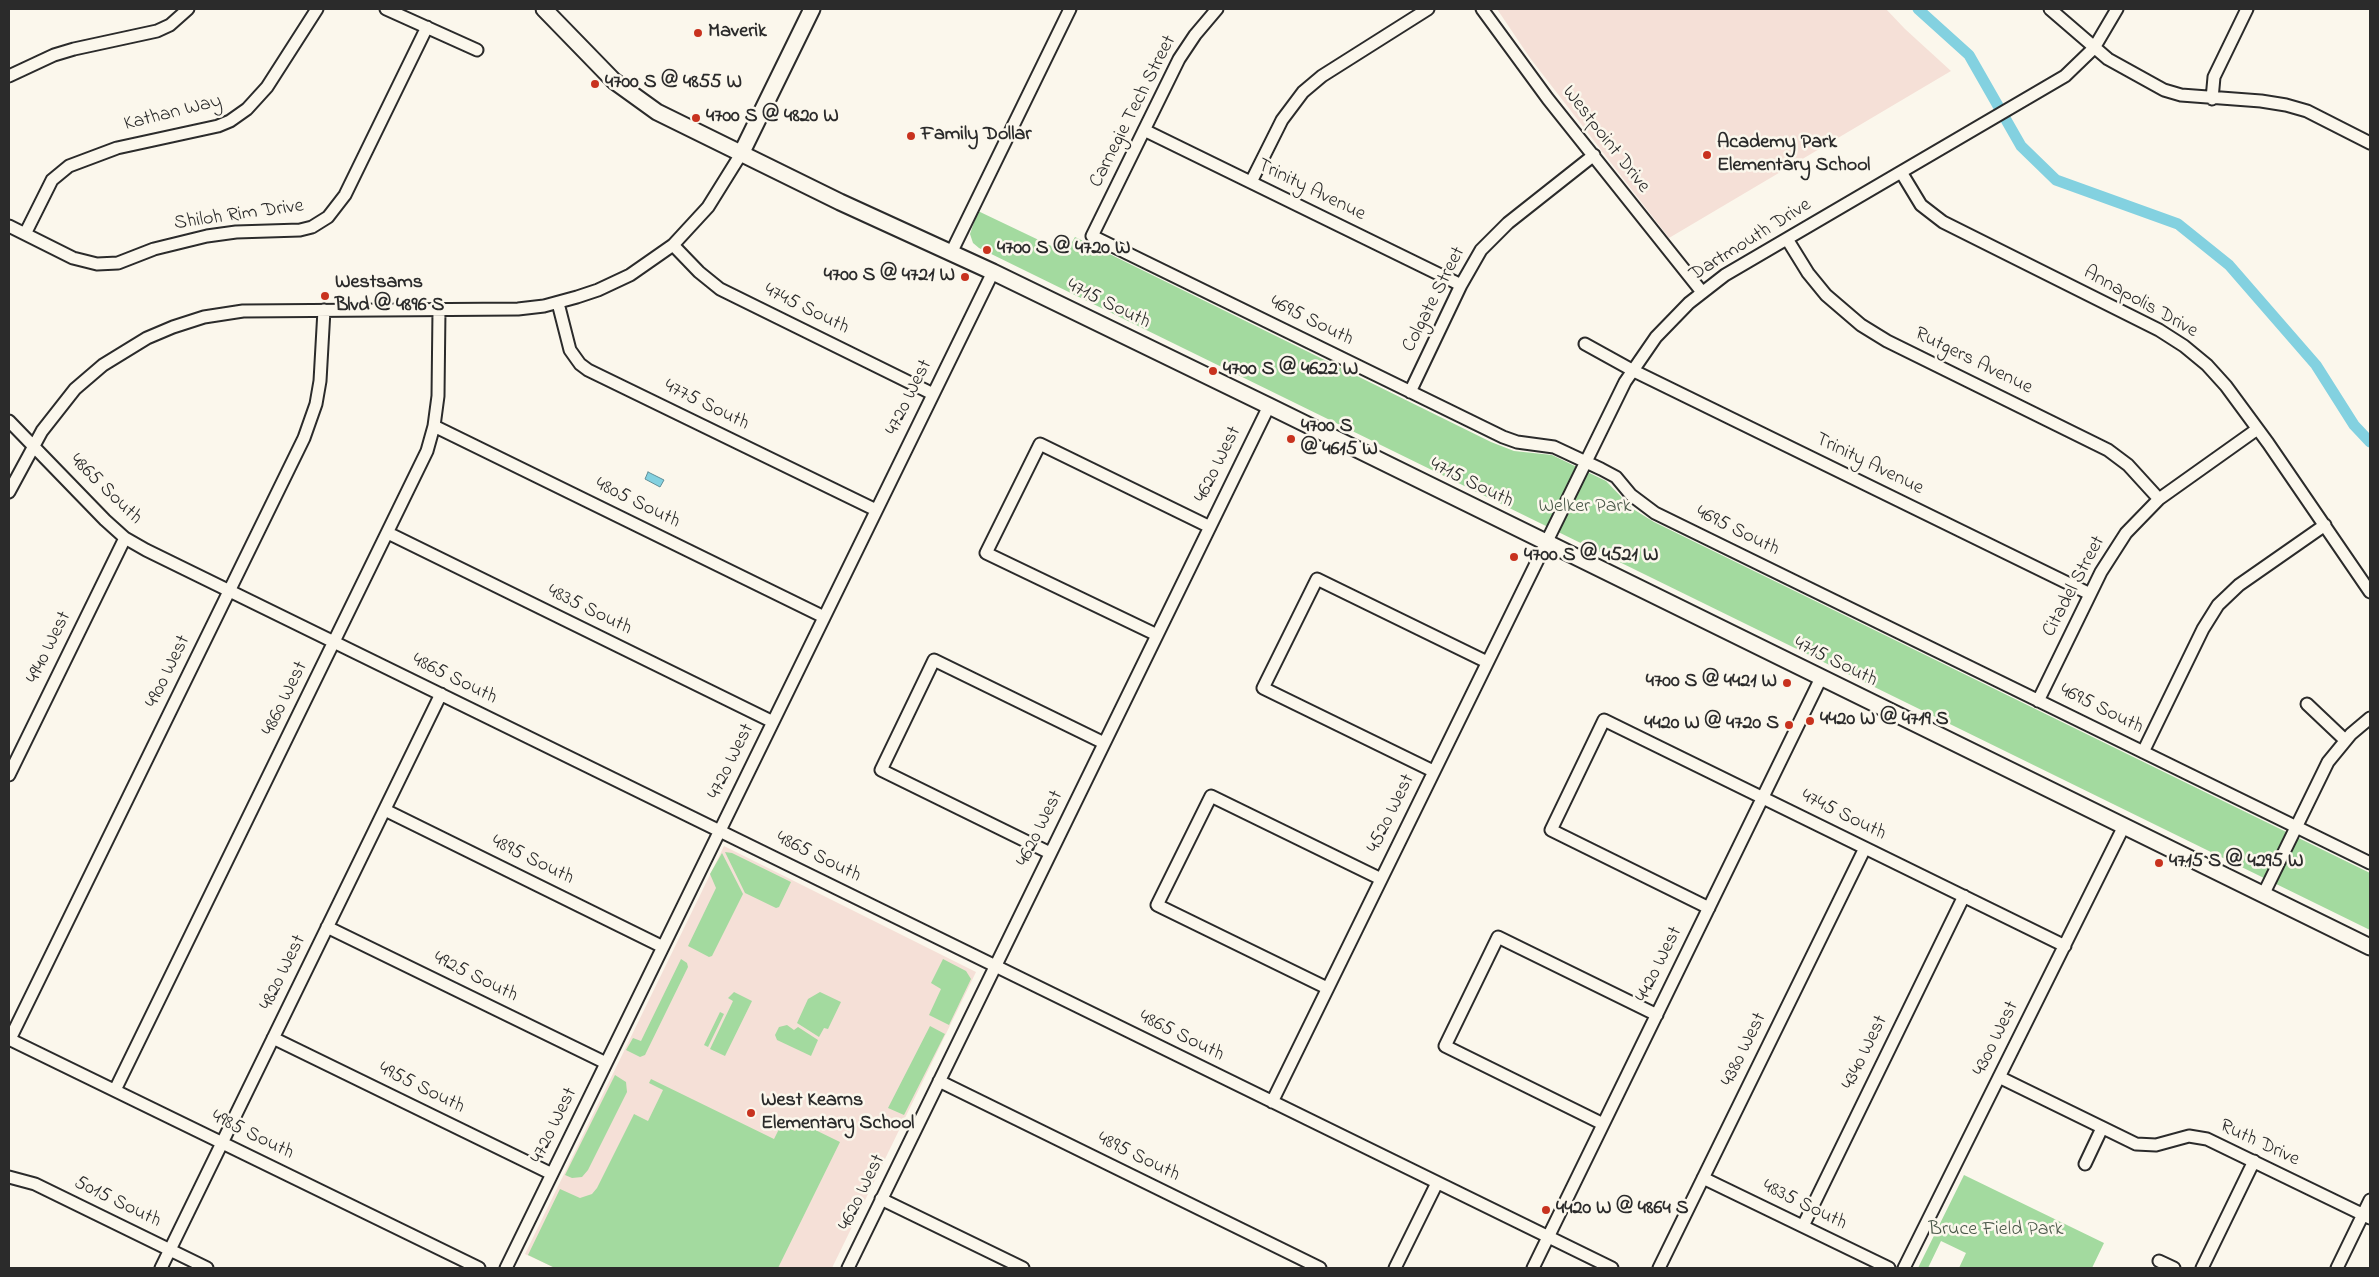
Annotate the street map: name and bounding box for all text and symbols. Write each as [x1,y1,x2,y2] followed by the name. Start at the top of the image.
[708,21,767,45] place label: Maverik
[692,27,704,39] marker: Maverik
[1085,32,1183,192] street label: Carnegie Tech Street
[605,72,742,96] place label: 4700 S @ 4855 W
[589,78,601,90] marker: 4700 S @ 4855 W
[1556,82,1654,198] street label: Westpoint Drive
[122,90,224,138] street label: Kathan Way
[706,106,839,130] place label: 4700 S @ 4820 W
[690,112,702,124] marker: 4700 S @ 4820 W
[921,124,1032,148] place label: Family Dollar
[905,130,917,142] marker: Family Dollar
[1717,132,1870,179] place label: Academy Park Elementary School
[1701,149,1713,161] marker: Academy Park Elementary School
[1253,154,1369,228] street label: Trinity Avenue
[1686,194,1816,288] street label: Dartmouth Drive
[173,195,305,237] street label: Shiloh Rim Drive
[997,238,1130,262] place label: 4700 S @ 4720 W
[1398,243,1472,357] street label: Colgate Street
[981,244,993,256] marker: 4700 S @ 4720 W
[2078,262,2202,344] street label: Annapolis Drive
[824,265,955,289] place label: 4700 S @ 4721 W
[959,271,971,283] marker: 4700 S @ 4721 W
[335,272,444,319] place label: Westsams Blvd @ 4896 S
[1062,274,1154,336] street label: 4715 South
[759,279,853,341] street label: 4745 South
[319,290,331,302] marker: Westsams Blvd @ 4896 S
[1265,291,1357,353] street label: 4695 South
[1910,323,2036,401] street label: Rutgers Avenue
[881,356,939,440] street label: 4720 West
[1223,359,1358,383] place label: 4700 S @ 4622 W
[1207,365,1219,377] marker: 4700 S @ 4622 W
[659,375,753,437] street label: 4775 South
[1301,416,1378,463] place label: 4700 S @ 4615 W
[1190,423,1248,507] street label: 4620 West
[1811,428,1927,502] street label: Trinity Avenue
[1285,433,1297,445] marker: 4700 S @ 4615 W
[64,449,146,531] street label: 4865 South
[1425,453,1517,515] street label: 4715 South
[591,473,683,535] street label: 4805 South
[1539,496,1631,520] park label: Welker Park
[1691,501,1783,563] street label: 4695 South
[2038,532,2112,642] street label: Citadel Street
[1524,545,1658,569] place label: 4700 S @ 4521 W
[1508,551,1520,563] marker: 4700 S @ 4521 W
[543,580,635,642] street label: 4835 South
[22,608,78,688] street label: 4940 West
[141,632,197,712] street label: 4900 West
[1789,632,1881,694] street label: 4715 South
[407,649,501,711] street label: 4865 South
[258,658,314,740] street label: 4860 West
[1646,671,1777,695] place label: 4700 S @ 4421 W
[1781,677,1793,689] marker: 4700 S @ 4421 W
[2055,679,2147,741] street label: 4695 South
[1820,709,1949,733] place label: 4420 W @ 4719 S
[1644,713,1779,737] place label: 4420 W @ 4720 S
[1804,715,1816,727] marker: 4420 W @ 4719 S
[1783,719,1795,731] marker: 4420 W @ 4720 S
[703,720,761,804] street label: 4720 West
[1363,771,1421,857] street label: 4520 West
[1796,785,1890,847] street label: 4745 South
[1012,787,1070,871] street label: 4620 West
[771,827,865,889] street label: 4865 South
[487,831,577,891] street label: 4895 South
[2169,851,2304,875] place label: 4715 S @ 4295 W
[2153,857,2165,869] marker: 4715 S @ 4295 W
[1631,923,1689,1007] street label: 4420 West
[256,931,312,1015] street label: 4820 West
[429,947,521,1009] street label: 4925 South
[1969,998,2025,1080] street label: 4300 West
[1134,1006,1228,1068] street label: 4865 South
[1717,1009,1773,1091] street label: 4380 West
[1838,1012,1894,1094] street label: 4340 West
[374,1058,468,1120] street label: 4955 South
[526,1084,584,1168] street label: 4720 West
[761,1090,914,1137] place label: West Kearns Elementary School
[207,1106,297,1166] street label: 4985 South
[745,1107,757,1119] marker: West Kearns Elementary School
[2215,1115,2303,1173] street label: Ruth Drive
[1093,1128,1183,1188] street label: 4895 South
[834,1151,892,1235] street label: 4620 West
[70,1172,164,1234] street label: 5015 South
[1758,1175,1850,1237] street label: 4835 South
[1556,1198,1688,1222] place label: 4420 W @ 4864 S
[1540,1204,1552,1216] marker: 4420 W @ 4864 S
[1928,1219,2064,1243] park label: Bruce Field Park

